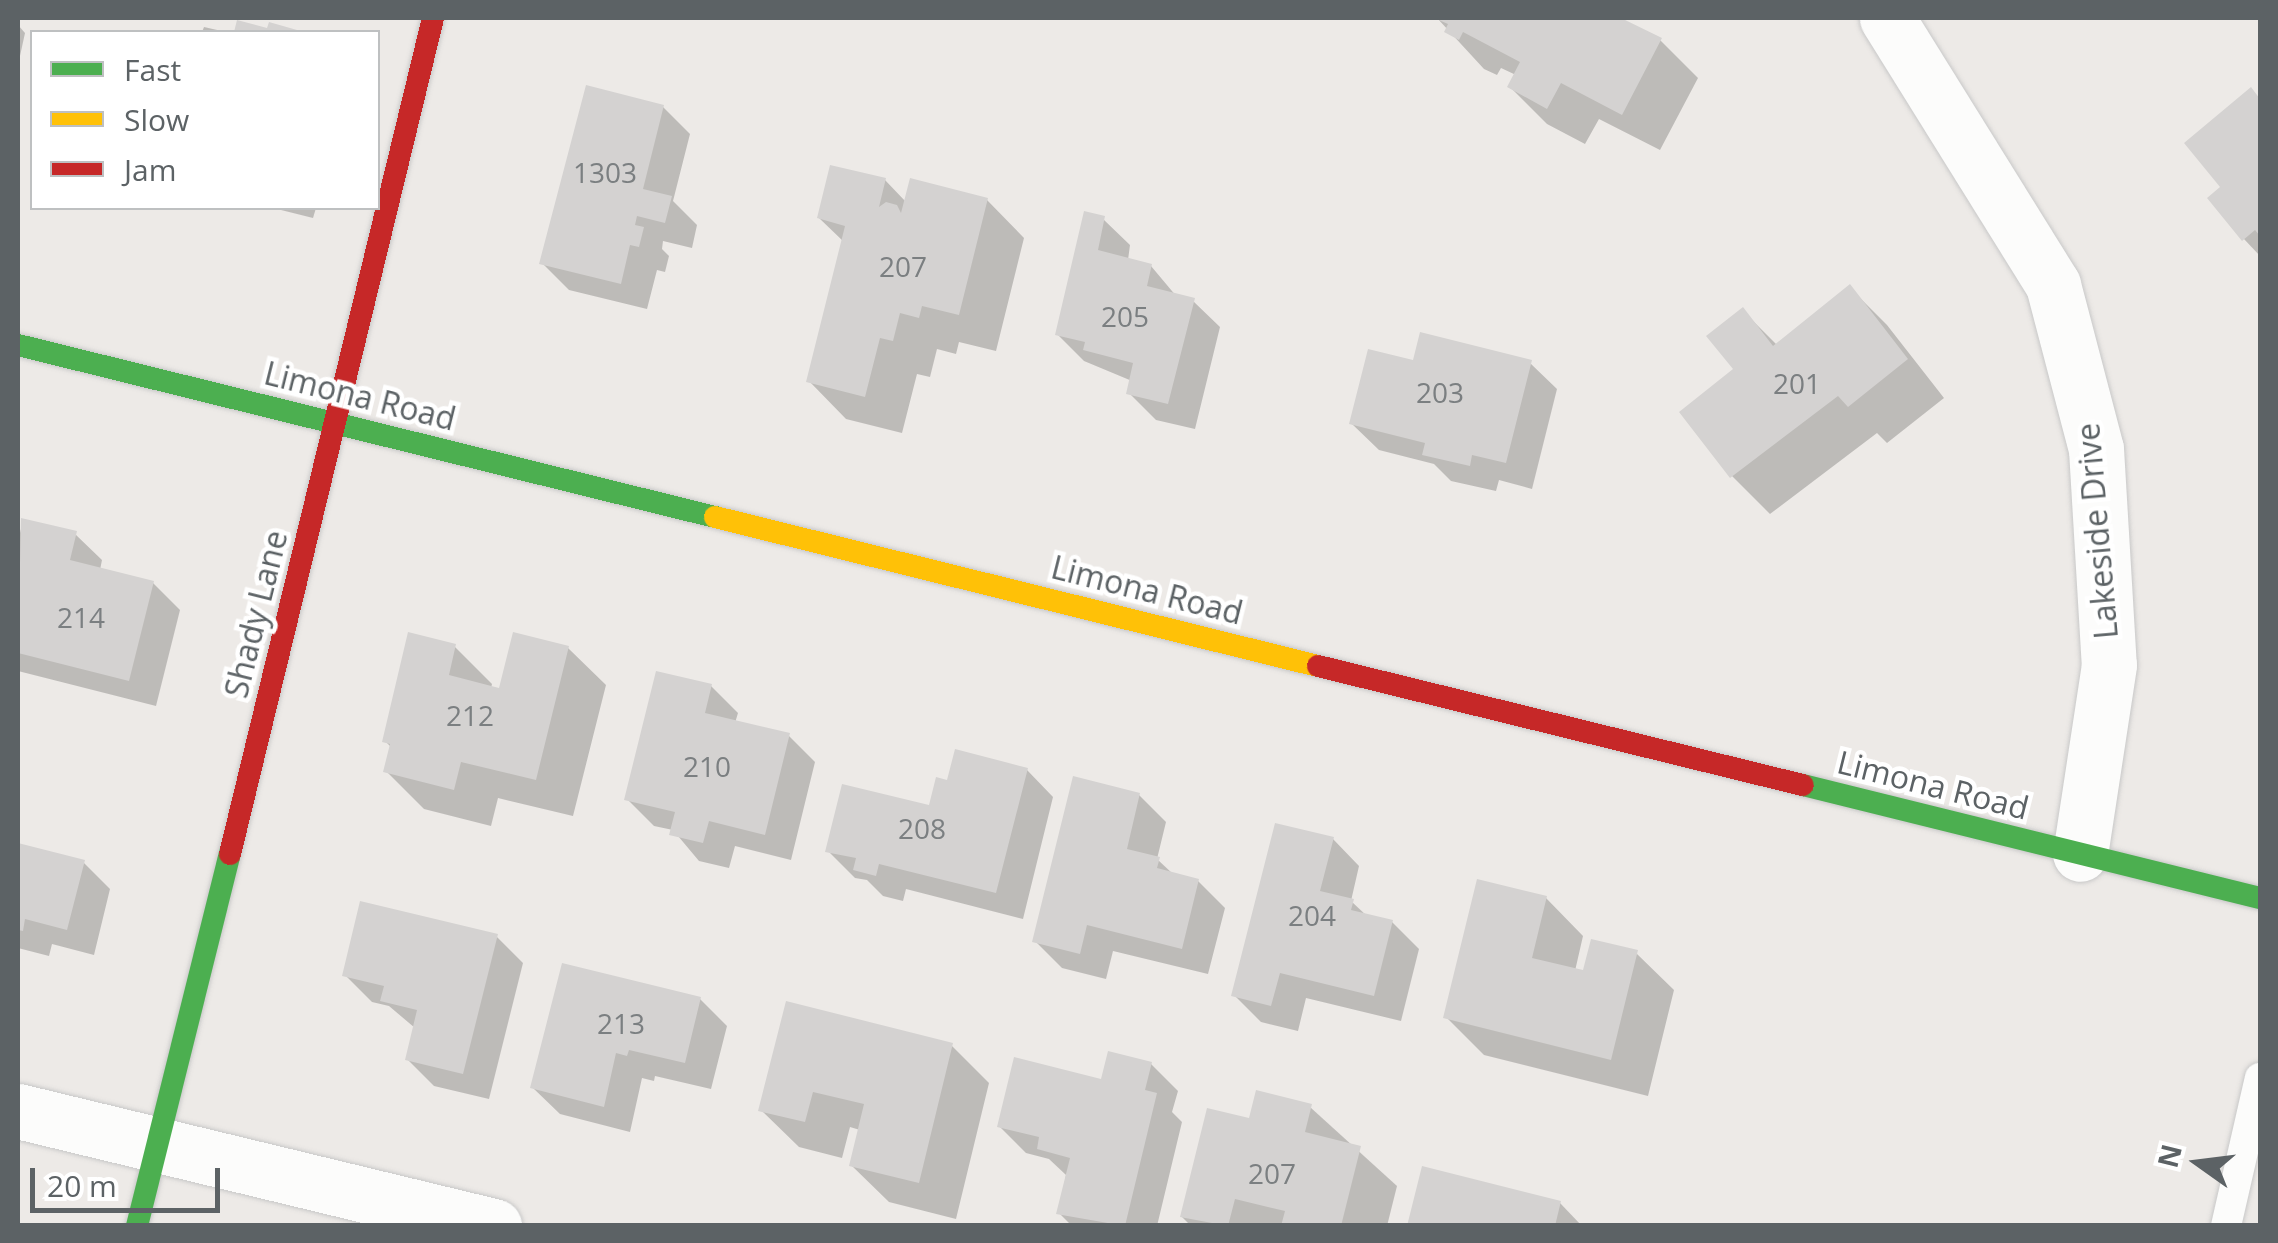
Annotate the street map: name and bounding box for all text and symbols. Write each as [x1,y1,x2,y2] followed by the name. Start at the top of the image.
[30,30,380,210] legend
[124,49,181,90] text: Fast
[124,99,189,140] text: Slow
[124,149,177,190] text: Jam
[573,155,637,189] house number: 1303
[879,249,927,283] house number: 207
[1101,299,1149,333] house number: 205
[260,354,460,438] street label: Limona Road
[1773,366,1821,400] house number: 201
[1416,375,1464,409] house number: 203
[2068,421,2126,641] street label: Lakeside Drive
[217,526,295,702] street label: Shady Lane
[1047,548,1247,632] street label: Limona Road
[57,600,105,634] house number: 214
[446,698,494,732] house number: 212
[1833,743,2033,827] street label: Limona Road
[683,749,731,783] house number: 210
[898,811,946,845] house number: 208
[1288,898,1336,932] house number: 204
[597,1006,645,1040] house number: 213
[2148,1113,2248,1213] north arrow
[2148,1140,2190,1171] text: N
[35,1148,225,1210] scale bar
[1248,1156,1296,1190] house number: 207
[47,1165,117,1206] text: 20 m

